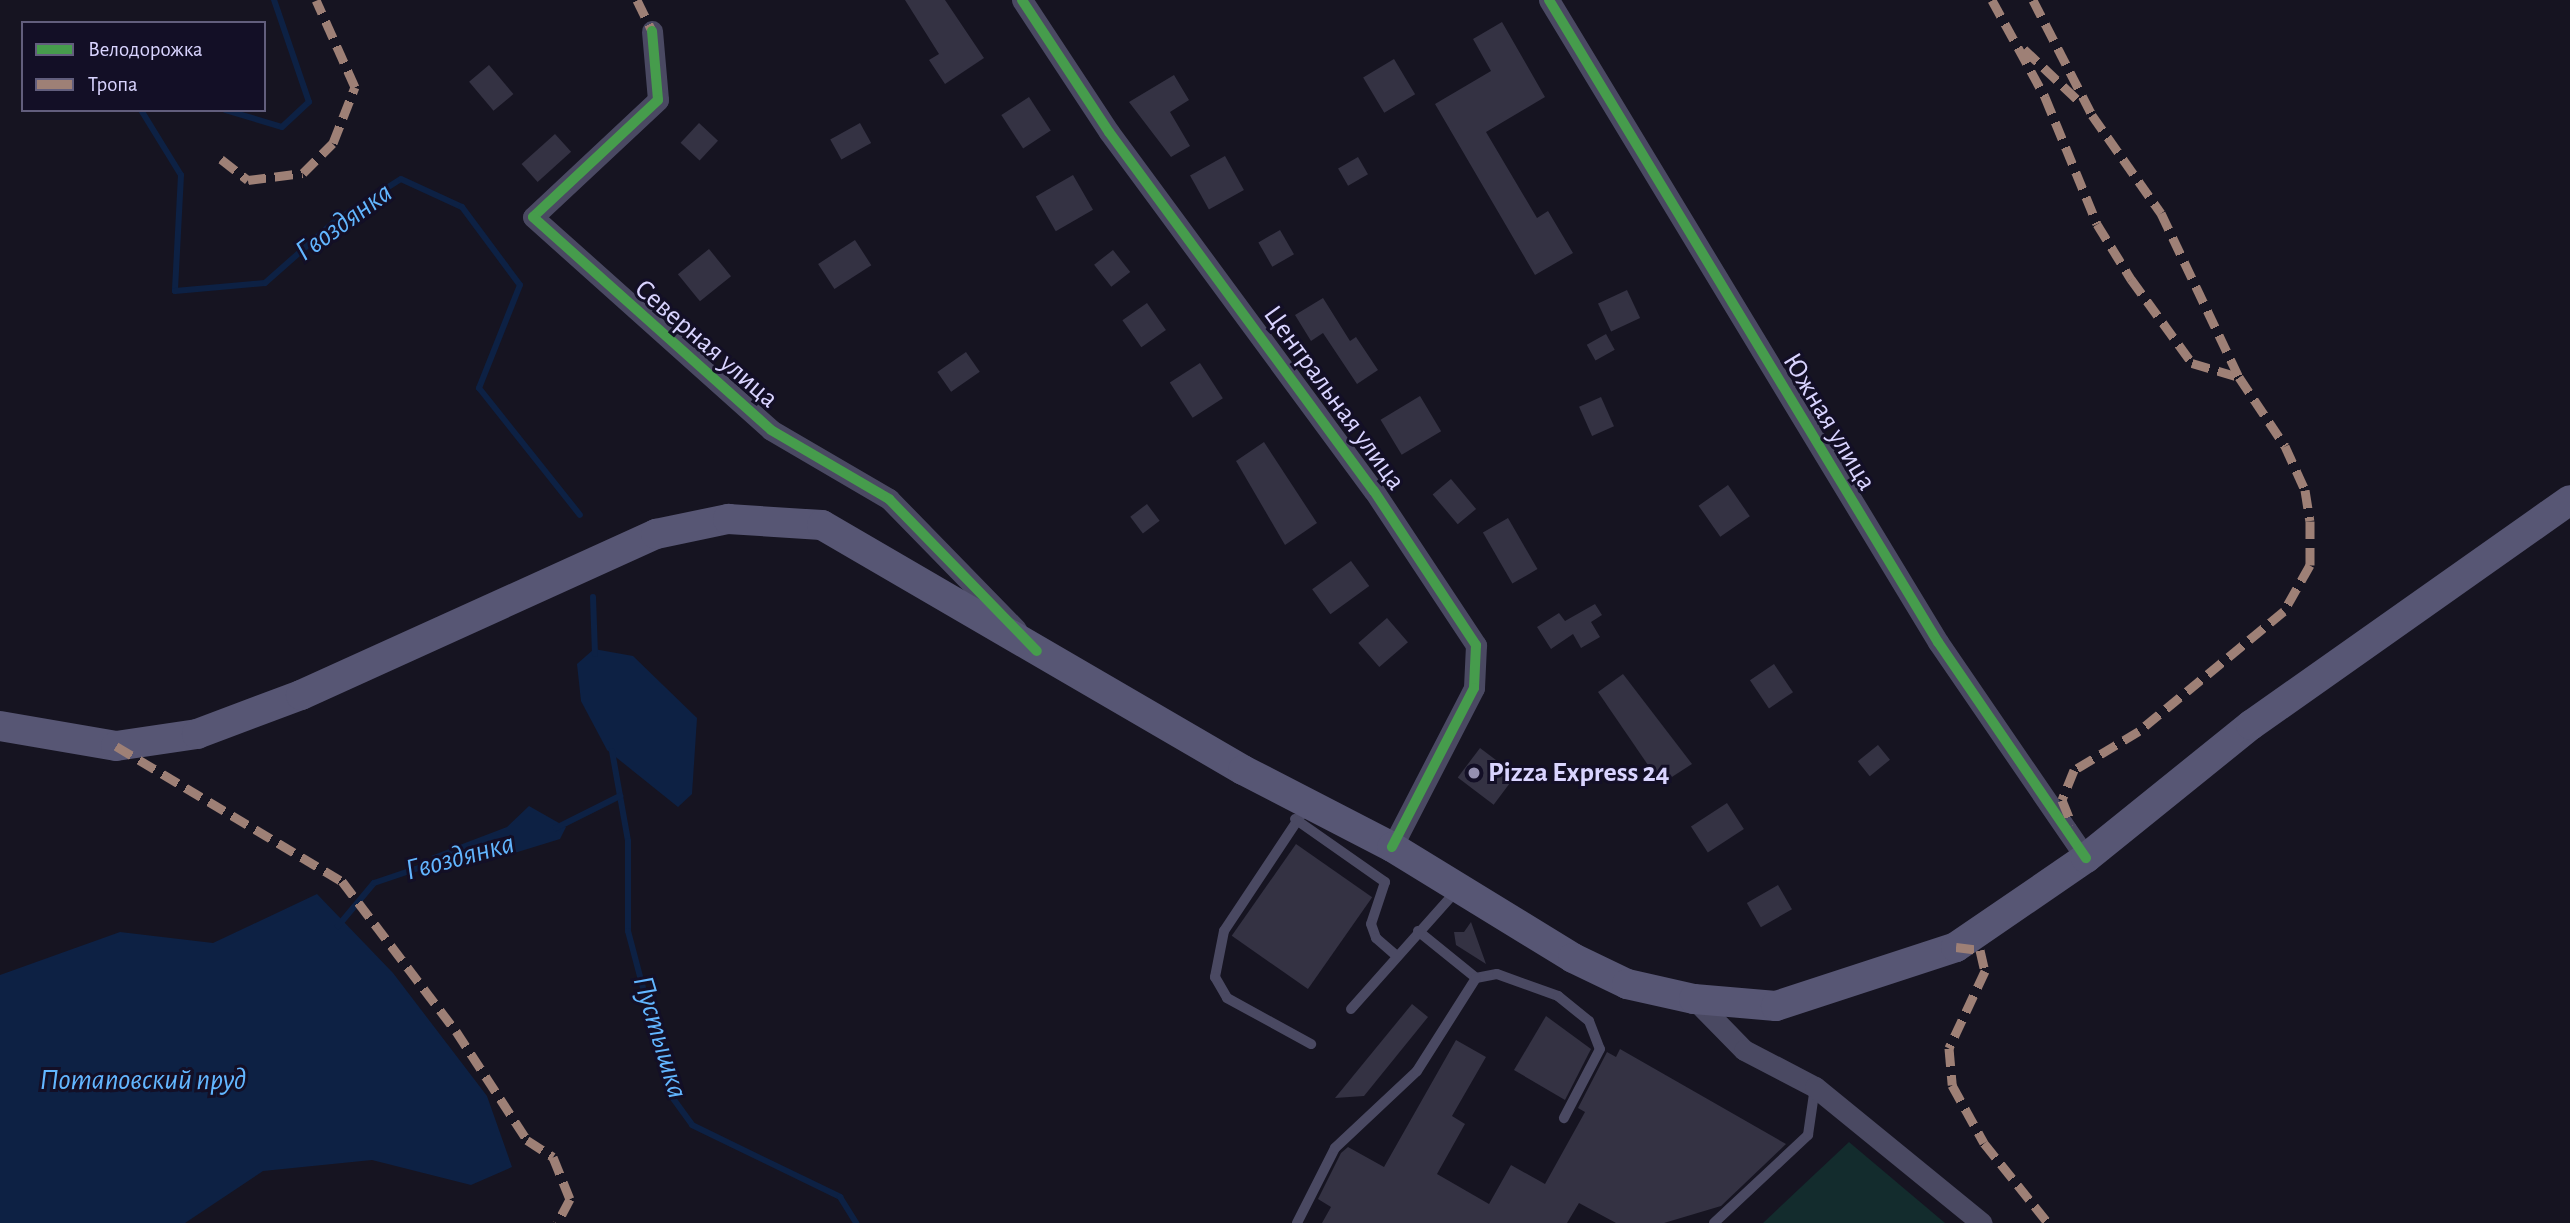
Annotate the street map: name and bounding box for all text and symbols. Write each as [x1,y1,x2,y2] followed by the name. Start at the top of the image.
[21,21,266,112] legend
[88,39,203,60] text: Велодорожка
[88,74,138,95] text: Тропа
[288,175,400,269] water label: Гвоздянка
[627,272,785,416] street label: Северная улица
[1256,299,1412,497] street label: Центральная улица
[1775,347,1883,497] street label: Южная улица
[1488,756,1670,790] place label: Pizza Express 24
[1466,765,1482,781] marker: Pizza Express 24
[402,825,518,889] water label: Гвоздянка
[624,971,696,1103] water label: Пустышка
[40,1062,246,1098] water label: Потаповский пруд

